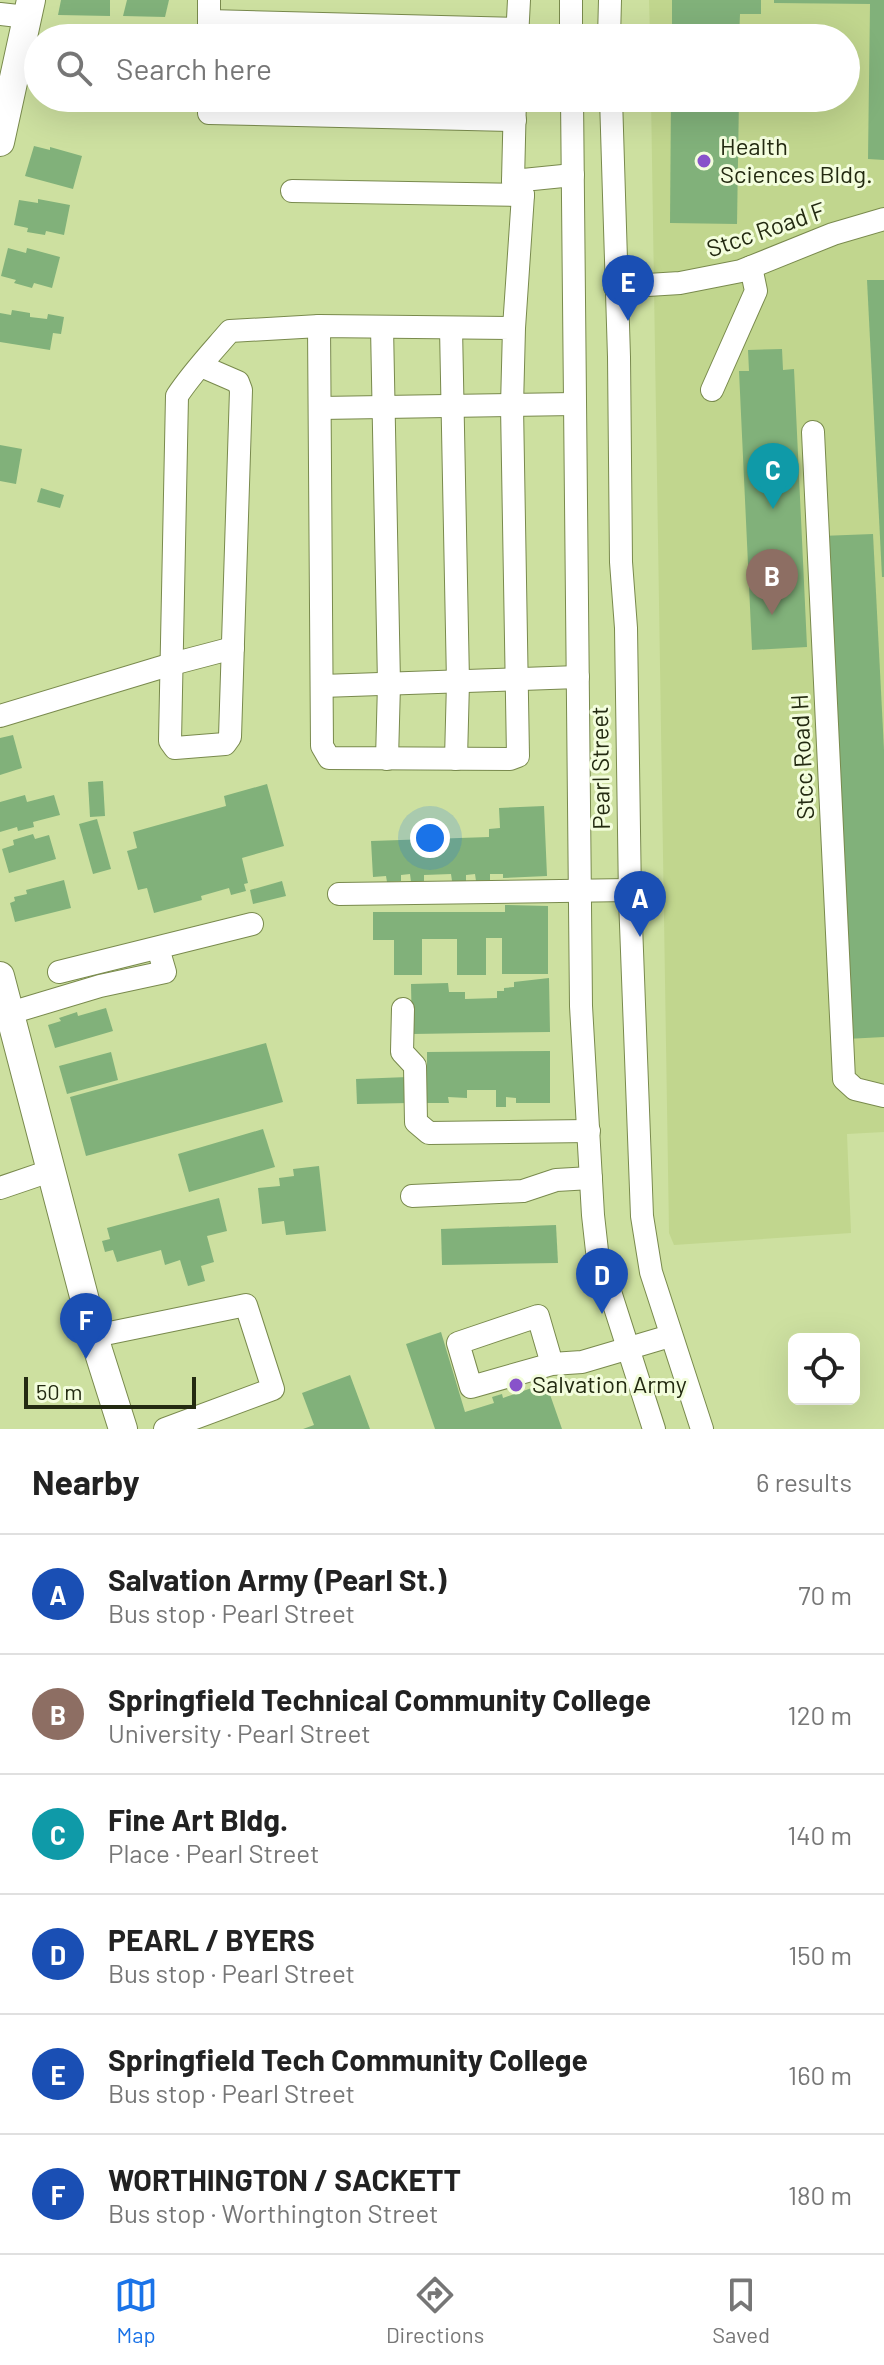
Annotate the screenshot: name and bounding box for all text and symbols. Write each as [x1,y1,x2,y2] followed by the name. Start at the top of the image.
[24,24,860,112] search box
[52,46,96,90] icon: search
[116,50,272,86] text: Search here
[720,131,873,188] place label: Health Sciences Bldg.
[695,152,713,170] marker: Health Sciences Bldg.
[702,195,829,262] street label: Stcc Road F
[602,255,654,321] pin: E
[747,443,799,509] pin: C
[746,549,798,615] pin: B
[784,694,819,821] street label: Stcc Road H
[584,706,615,830] street label: Pearl Street
[410,818,450,858] your location
[614,871,666,937] pin: A
[576,1248,628,1314] pin: D
[60,1293,112,1359] pin: F
[788,1333,860,1405] map controls
[788,1333,860,1405] button: locate
[532,1369,687,1398] place label: Salvation Army
[24,1373,196,1409] scale bar
[507,1376,525,1394] marker: Salvation Army
[36,1378,82,1404] text: 50 m
[32,1461,140,1502] text: Nearby
[756,1466,852,1497] text: 6 results
[108,1561,447,1597] text: Salvation Army (Pearl St.)
[49,1579,67,1610] text: A
[798,1579,852,1610] text: 70 m
[108,1597,355,1628] text: Bus stop · Pearl Street
[108,1681,651,1717] text: Springfield Technical Community College
[50,1699,66,1730] text: B
[788,1699,852,1730] text: 120 m
[108,1717,371,1748] text: University · Pearl Street
[108,1801,288,1837] text: Fine Art Bldg.
[50,1819,66,1850] text: C
[787,1819,852,1850] text: 140 m
[108,1837,319,1868] text: Place · Pearl Street
[108,1921,315,1957] text: PEARL / BYERS
[50,1939,66,1970] text: D
[788,1939,852,1970] text: 150 m
[108,1957,355,1988] text: Bus stop · Pearl Street
[108,2041,588,2077] text: Springfield Tech Community College
[50,2059,66,2090] text: E
[788,2059,852,2090] text: 160 m
[108,2077,355,2108] text: Bus stop · Pearl Street
[108,2161,461,2197] text: WORTHINGTON / SACKETT
[51,2179,65,2210] text: F
[788,2179,852,2210] text: 180 m
[108,2197,439,2228] text: Bus stop · Worthington Street
[114,2273,158,2347] tab: Map
[386,2273,484,2347] tab: Directions
[712,2273,770,2347] tab: Saved

